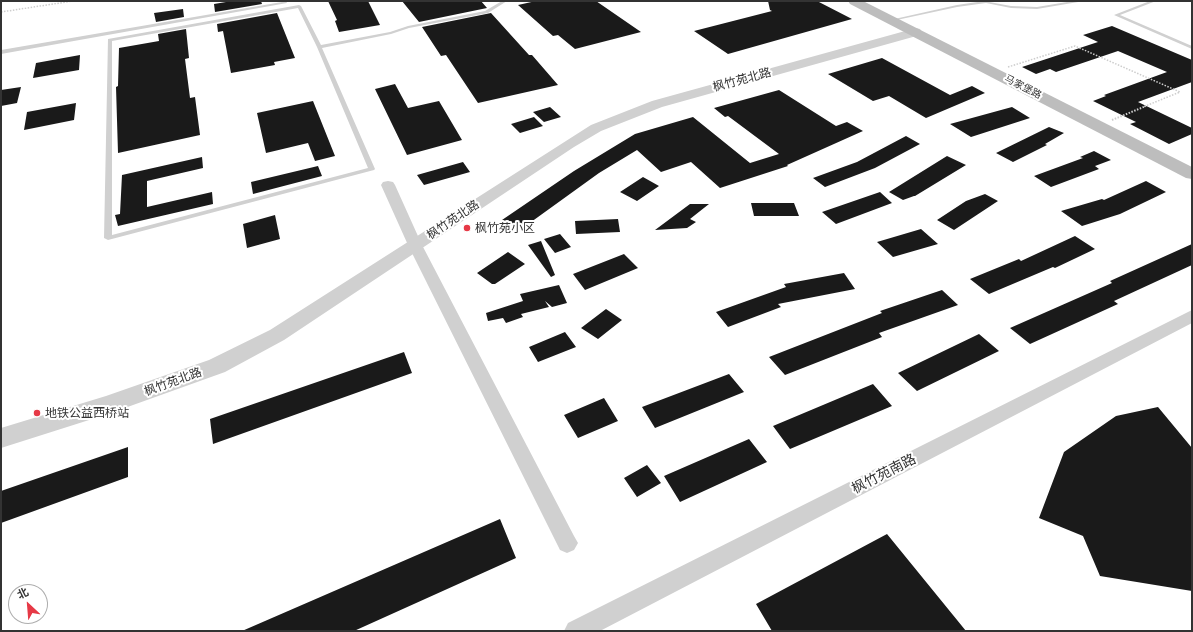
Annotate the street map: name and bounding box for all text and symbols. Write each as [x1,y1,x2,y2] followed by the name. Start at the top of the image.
[711,65,773,95] street label: 枫竹苑北路
[1002,73,1044,101] street label: 马家堡路
[424,197,482,243] street label: 枫竹苑北路
[475,221,535,235] place label: 枫竹苑小区
[462,223,472,233] marker: 枫竹苑小区
[142,365,204,399] street label: 枫竹苑北路
[45,406,129,420] place label: 地铁公益西桥站
[32,408,42,418] marker: 地铁公益西桥站
[849,451,919,497] street label: 枫竹苑南路
[8,584,48,624] north arrow
[15,585,31,602] text: 北

